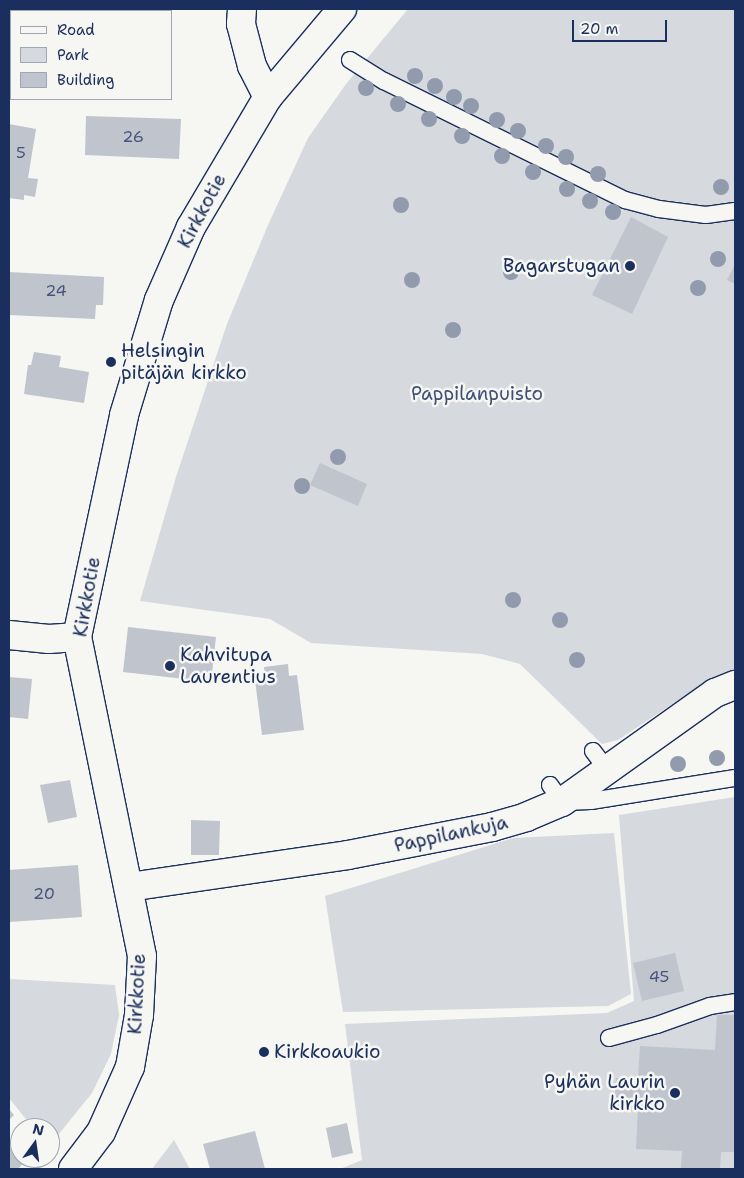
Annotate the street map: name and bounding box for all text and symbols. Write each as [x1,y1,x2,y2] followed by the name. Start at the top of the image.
[10,10,172,100] legend
[574,10,669,42] scale bar
[580,19,619,39] text: 20 m
[57,20,95,40] text: Road
[57,45,89,65] text: Park
[57,70,114,90] text: Building
[122,127,144,147] house number: 26
[16,143,26,163] house number: 5
[173,170,231,252] street label: Kirkkotie
[503,255,620,277] place label: Bagarstugan
[624,260,636,272] marker: Bagarstugan
[45,281,67,301] house number: 24
[121,340,247,384] place label: Helsingin pitäjän kirkko
[105,356,117,368] marker: Helsingin pitäjän kirkko
[411,383,543,405] park label: Pappilanpuisto
[69,555,105,639] street label: Kirkkotie
[180,644,276,688] place label: Kahvitupa Laurentius
[164,660,176,672] marker: Kahvitupa Laurentius
[392,811,510,857] street label: Pappilankuja
[33,884,55,904] house number: 20
[123,953,151,1035] street label: Kirkkotie
[649,967,669,987] house number: 45
[274,1041,381,1063] place label: Kirkkoaukio
[258,1046,270,1058] marker: Kirkkoaukio
[544,1071,665,1115] place label: Pyhän Laurin kirkko
[669,1087,681,1099] marker: Pyhän Laurin kirkko
[10,1118,60,1168] north arrow
[31,1119,46,1139] text: N

